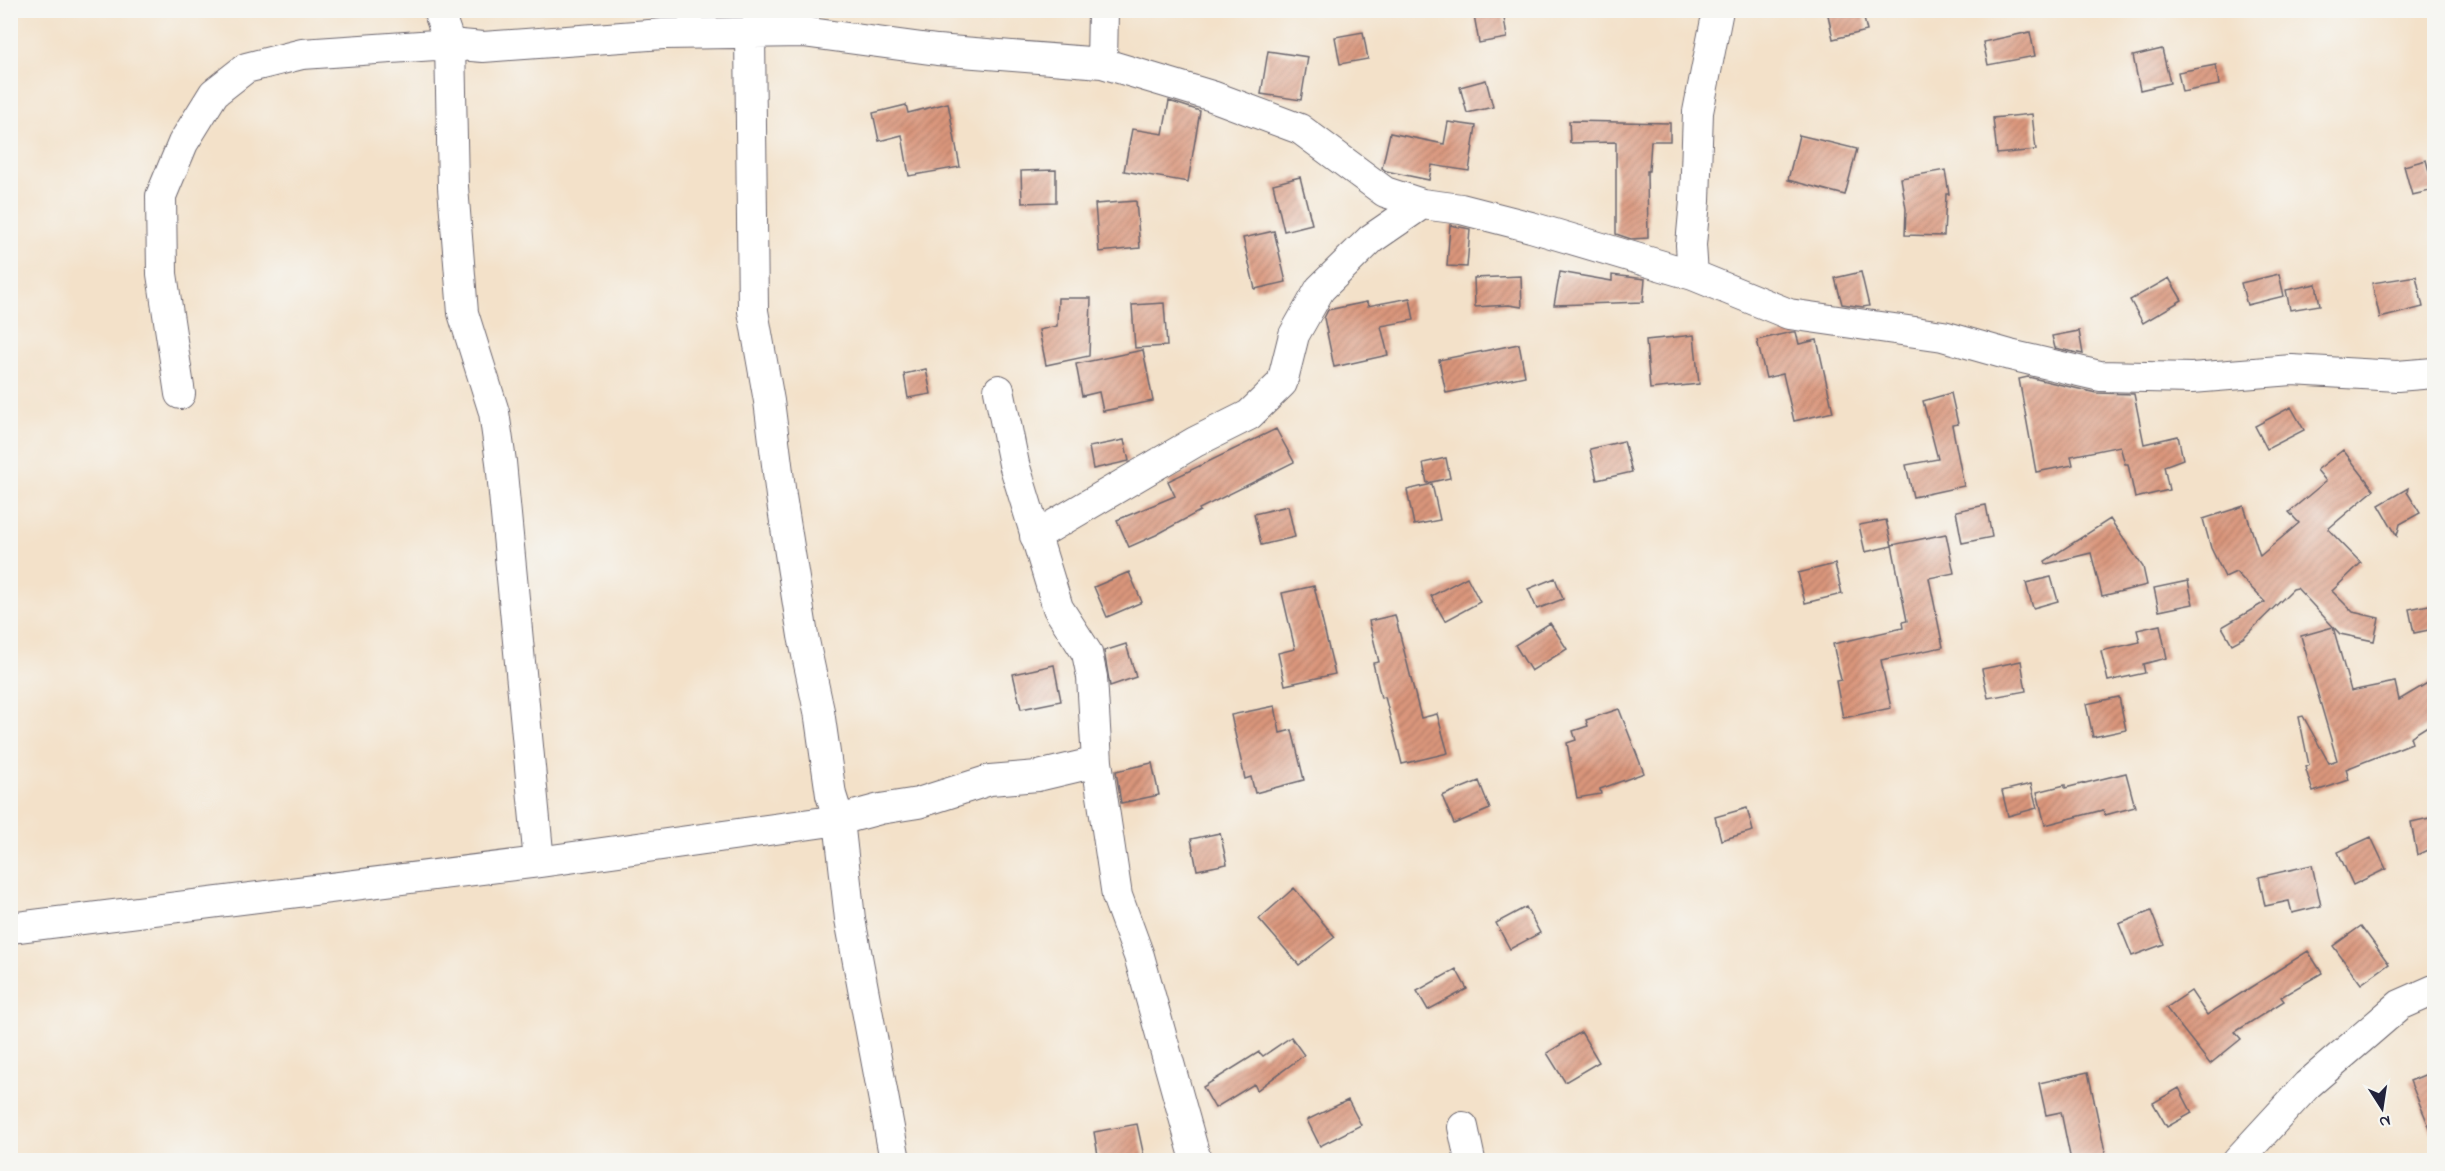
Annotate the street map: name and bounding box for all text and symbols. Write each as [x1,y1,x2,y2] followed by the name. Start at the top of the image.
[2352,1078,2412,1138] north arrow
[2377,1108,2392,1134] text: N

